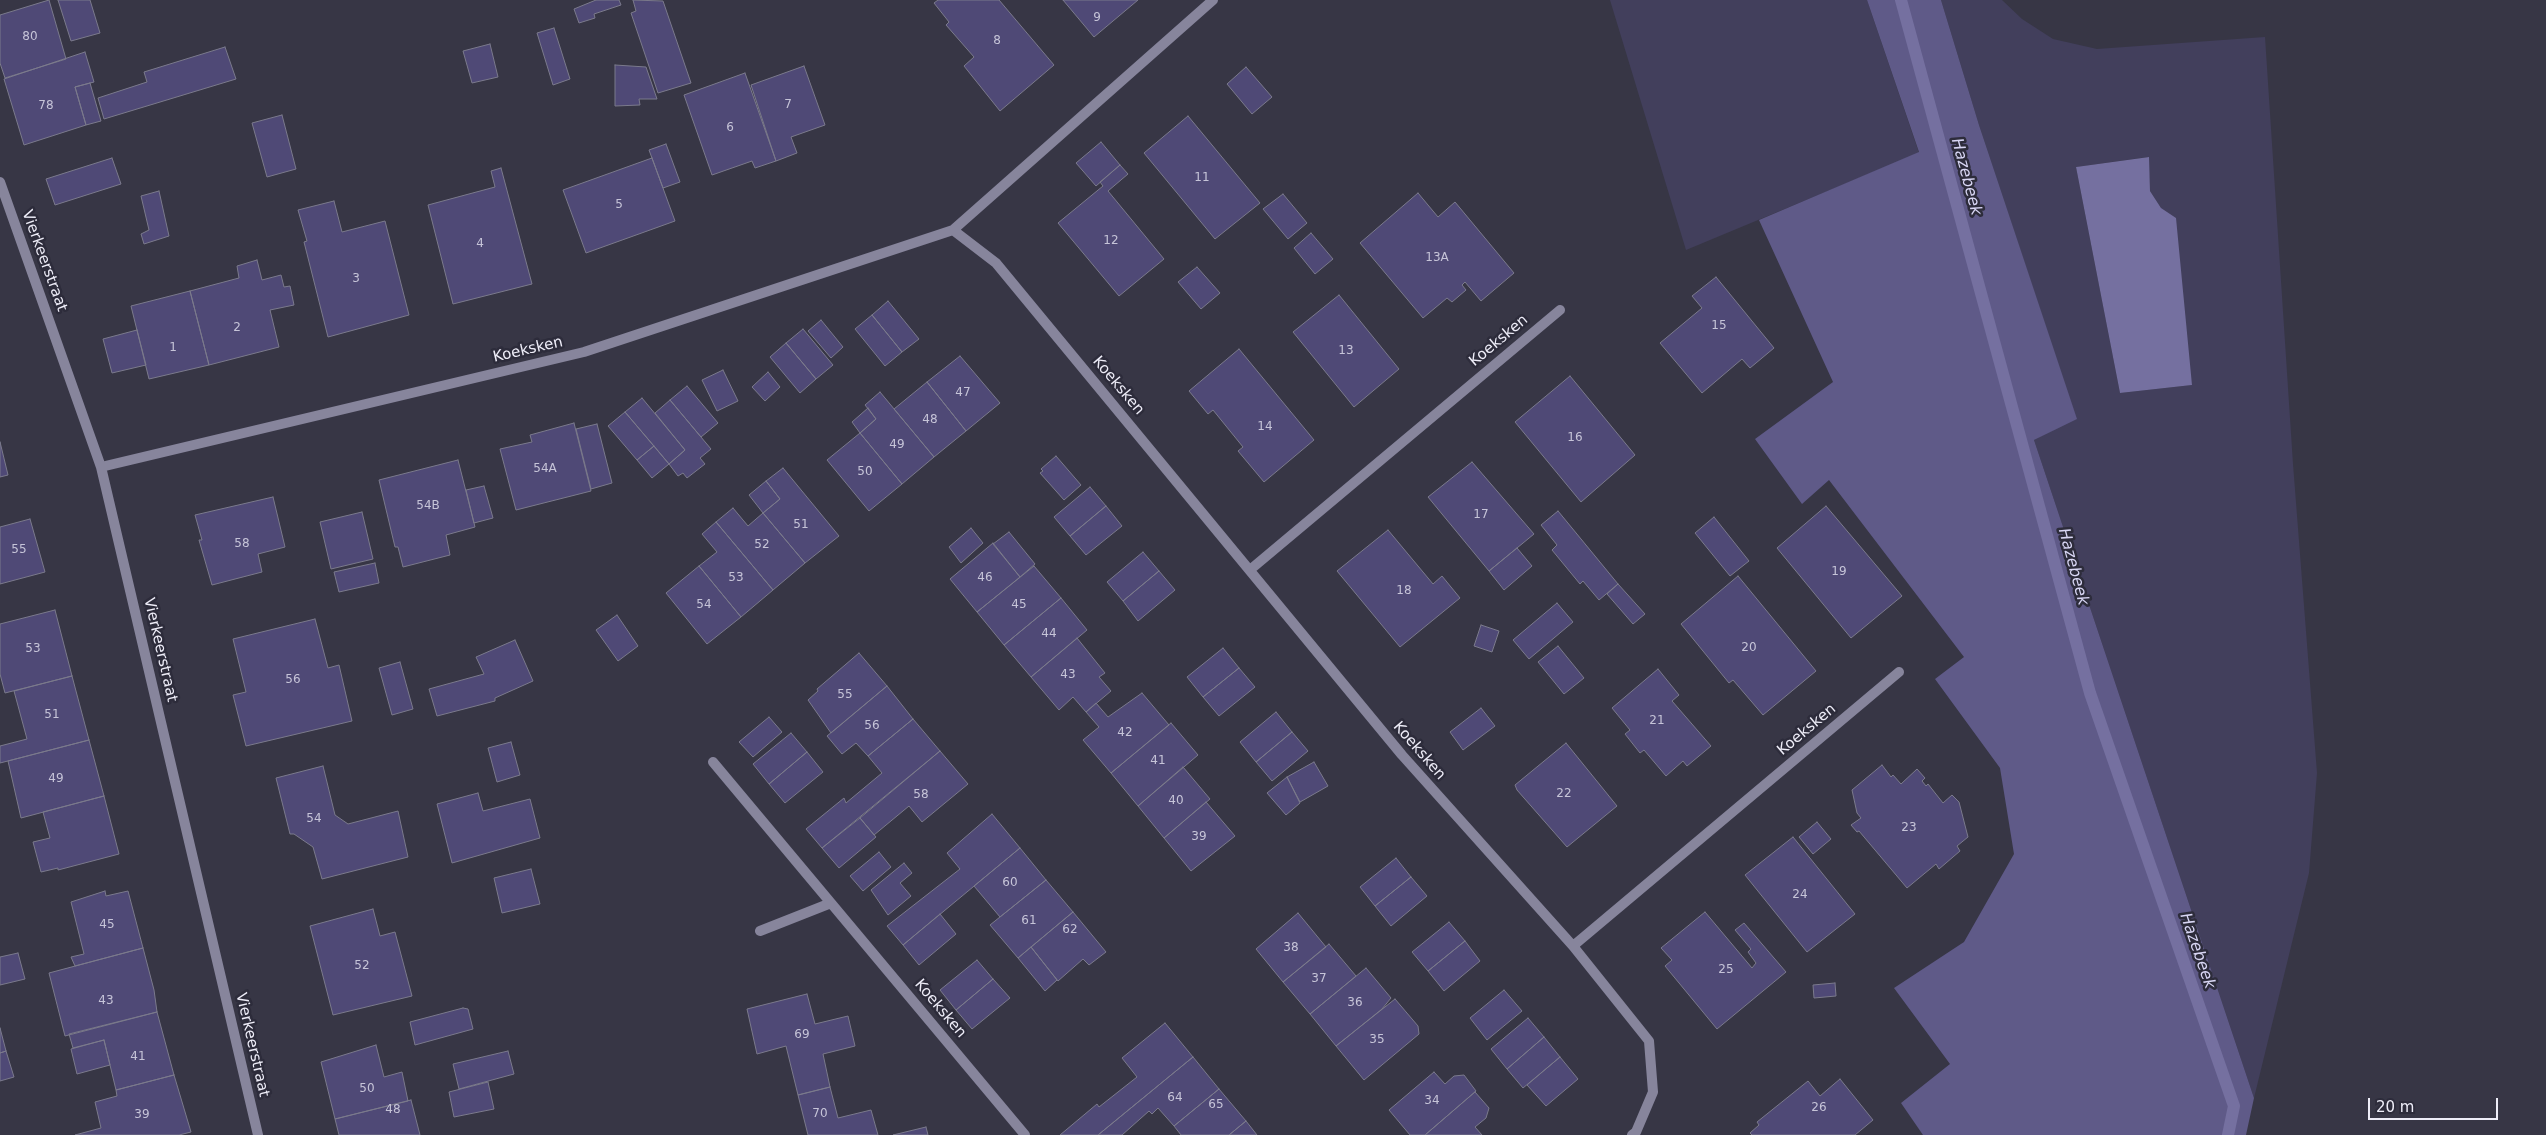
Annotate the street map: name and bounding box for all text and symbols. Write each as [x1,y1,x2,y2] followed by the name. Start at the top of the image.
[1093,11,1101,25] house number: 9
[22,30,38,44] house number: 80
[993,34,1001,48] house number: 8
[784,98,792,112] house number: 7
[38,99,54,113] house number: 78
[726,121,734,135] house number: 6
[1946,136,1986,218] water label: Hazebeek
[1194,171,1210,185] house number: 11
[615,198,623,212] house number: 5
[17,208,71,314] street label: Vierkeerstraat
[1103,234,1119,248] house number: 12
[476,237,484,251] house number: 4
[1425,251,1449,265] house number: 13A
[352,272,360,286] house number: 3
[1466,311,1532,371] street label: Koeksken
[1711,319,1727,333] house number: 15
[233,321,241,335] house number: 2
[491,333,565,367] street label: Koeksken
[169,341,177,355] house number: 1
[1338,344,1354,358] house number: 13
[1088,353,1148,419] street label: Koeksken
[955,386,971,400] house number: 47
[922,413,938,427] house number: 48
[1257,420,1273,434] house number: 14
[1567,431,1583,445] house number: 16
[889,438,905,452] house number: 49
[533,462,557,476] house number: 54A
[857,465,873,479] house number: 50
[416,499,440,513] house number: 54B
[1473,508,1489,522] house number: 17
[793,518,809,532] house number: 51
[2053,526,2093,608] water label: Hazebeek
[234,537,250,551] house number: 58
[754,538,770,552] house number: 52
[11,543,27,557] house number: 55
[1831,565,1847,579] house number: 19
[728,571,744,585] house number: 53
[977,571,993,585] house number: 46
[1396,584,1412,598] house number: 18
[139,596,181,704] street label: Vierkeerstraat
[696,598,712,612] house number: 54
[1011,598,1027,612] house number: 45
[1041,627,1057,641] house number: 44
[1741,641,1757,655] house number: 20
[25,642,41,656] house number: 53
[1060,668,1076,682] house number: 43
[285,673,301,687] house number: 56
[837,688,853,702] house number: 55
[1774,700,1840,760] street label: Koeksken
[44,708,60,722] house number: 51
[1649,714,1665,728] house number: 21
[1389,718,1449,784] street label: Koeksken
[864,719,880,733] house number: 56
[1117,726,1133,740] house number: 42
[1150,754,1166,768] house number: 41
[48,772,64,786] house number: 49
[1556,787,1572,801] house number: 22
[913,788,929,802] house number: 58
[1168,794,1184,808] house number: 40
[306,812,322,826] house number: 54
[1901,821,1917,835] house number: 23
[1191,830,1207,844] house number: 39
[1002,876,1018,890] house number: 60
[1792,888,1808,902] house number: 24
[2175,910,2219,992] water label: Hazebeek
[1021,914,1037,928] house number: 61
[99,918,115,932] house number: 45
[1062,923,1078,937] house number: 62
[1283,941,1299,955] house number: 38
[354,959,370,973] house number: 52
[1718,963,1734,977] house number: 25
[1311,972,1327,986] house number: 37
[910,976,970,1042] street label: Koeksken
[231,991,273,1099] street label: Vierkeerstraat
[98,994,114,1008] house number: 43
[1347,996,1363,1010] house number: 36
[794,1028,810,1042] house number: 69
[1369,1033,1385,1047] house number: 35
[130,1050,146,1064] house number: 41
[359,1082,375,1096] house number: 50
[2371,1088,2501,1120] scale bar
[1167,1091,1183,1105] house number: 64
[1424,1094,1440,1108] house number: 34
[1208,1098,1224,1112] house number: 65
[2376,1098,2414,1116] text: 20 m
[1811,1101,1827,1115] house number: 26
[385,1103,401,1117] house number: 48
[812,1107,828,1121] house number: 70
[134,1108,150,1122] house number: 39

